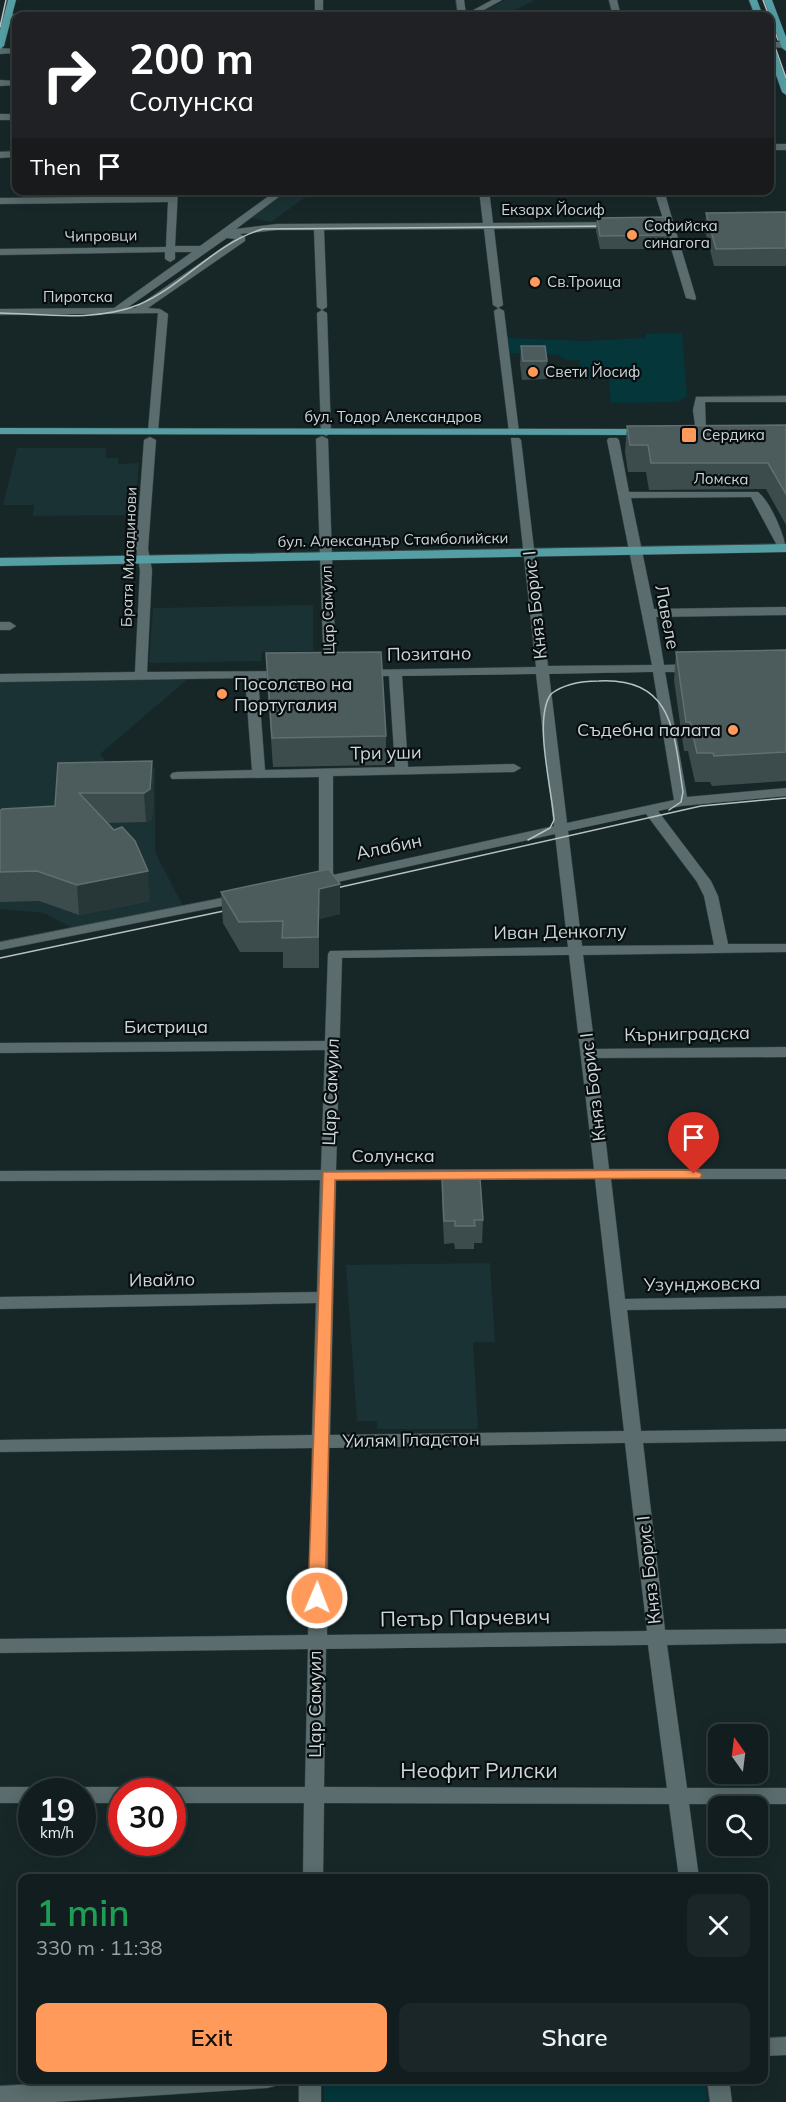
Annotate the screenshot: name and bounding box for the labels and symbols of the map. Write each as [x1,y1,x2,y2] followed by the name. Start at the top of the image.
[501,200,605,219] street label: Екзарх Йосиф
[644,216,718,252] place label: Софийска синагога
[65,225,137,246] street label: Чипровци
[625,228,639,242] marker: Софийска синагога
[547,272,621,291] place label: Св.Троица
[528,275,542,289] marker: Св.Троица
[43,287,113,306] street label: Пиротска
[545,362,640,381] place label: Свети Йосиф
[526,365,540,379] marker: Свети Йосиф
[304,407,482,426] street label: бул. Тодор Александров
[702,425,765,444] place label: Сердика
[680,426,698,444] marker: Сердика
[693,469,749,488] street label: Ломска
[117,487,140,627] street label: Братя Миладинови
[277,528,509,551] street label: бул. Александър Стамболийски
[517,550,552,661] street label: Княз Борис I
[316,565,339,655] street label: Цар Самуил
[650,583,685,651] street label: Лавеле
[387,641,471,666] street label: Позитано
[234,672,352,716] place label: Посолство на Португалия
[215,687,229,701] marker: Посолство на Португалия
[577,718,721,741] place label: Съдебна палата
[726,723,740,737] marker: Съдебна палата
[350,740,422,765] street label: Три уши
[354,828,424,865] street label: Алабин
[493,919,627,944] street label: Иван Денкоглу
[124,1015,208,1038] street label: Бистрица
[624,1021,750,1046] street label: Кърниградска
[574,1032,611,1143] street label: Княз Борис I
[317,1038,344,1146] street label: Цар Самуил
[668,1112,719,1174] pin
[351,1144,435,1167] street label: Солунска
[129,1267,195,1292] street label: Ивайло
[642,1271,761,1296] street label: Узунджовска
[341,1427,480,1452] street label: Уилям Гладстон
[631,1515,666,1626] street label: Княз Борис I
[285,1566,349,1630] position arrow
[380,1603,550,1631] street label: Петър Парчевич
[303,1650,326,1758] street label: Цар Самуил
[708,1724,768,1784] north arrow
[400,1757,558,1783] street label: Неофит Рилски
[108,1778,186,1856] speed limit sign: 30

